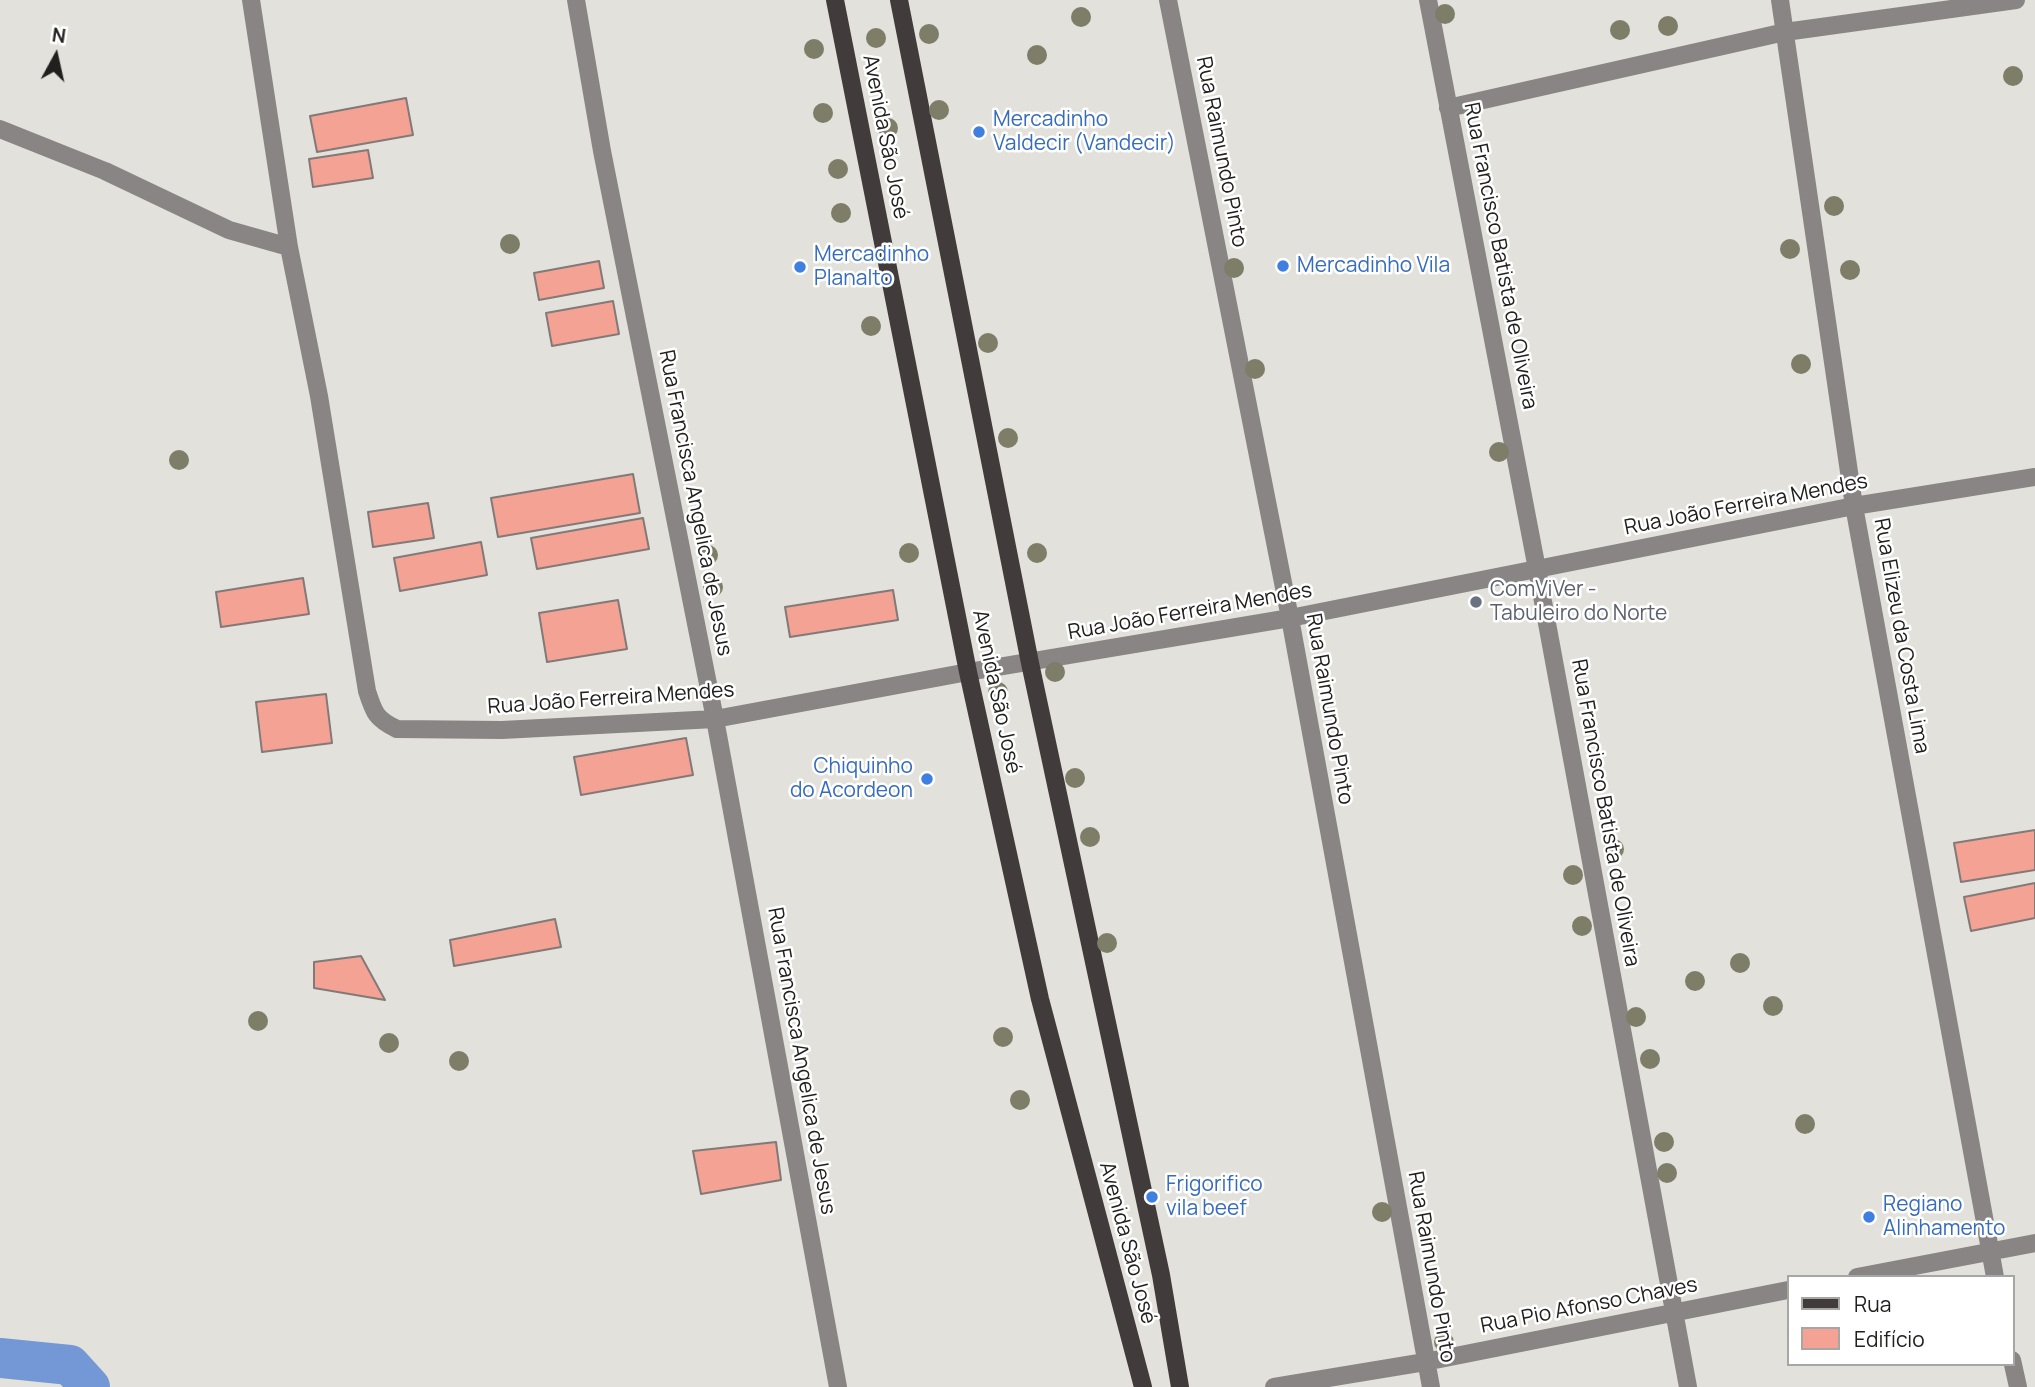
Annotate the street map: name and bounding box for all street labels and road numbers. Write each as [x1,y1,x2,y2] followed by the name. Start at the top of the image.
[857,53,913,221] street label: Avenida São José
[1190,55,1252,249] street label: Rua Raimundo Pinto
[1458,101,1542,411] street label: Rua Francisco Batista de Oliveira
[653,348,737,658] street label: Rua Francisca Angelica de Jesus
[1622,469,1870,541] street label: Rua João Ferreira Mendes
[1868,516,1934,756] street label: Rua Elizeu da Costa Lima
[1066,578,1314,646] street label: Rua João Ferreira Mendes
[966,608,1026,776] street label: Avenida São José
[1300,611,1358,807] street label: Rua Raimundo Pinto
[1566,657,1644,969] street label: Rua Francisco Batista de Oliveira
[487,678,735,720] street label: Rua João Ferreira Mendes
[762,906,840,1216] street label: Rua Francisca Angelica de Jesus
[1093,1159,1161,1327] street label: Avenida São José
[1402,1169,1460,1365] street label: Rua Raimundo Pinto
[1478,1273,1700,1339] street label: Rua Pio Afonso Chaves

